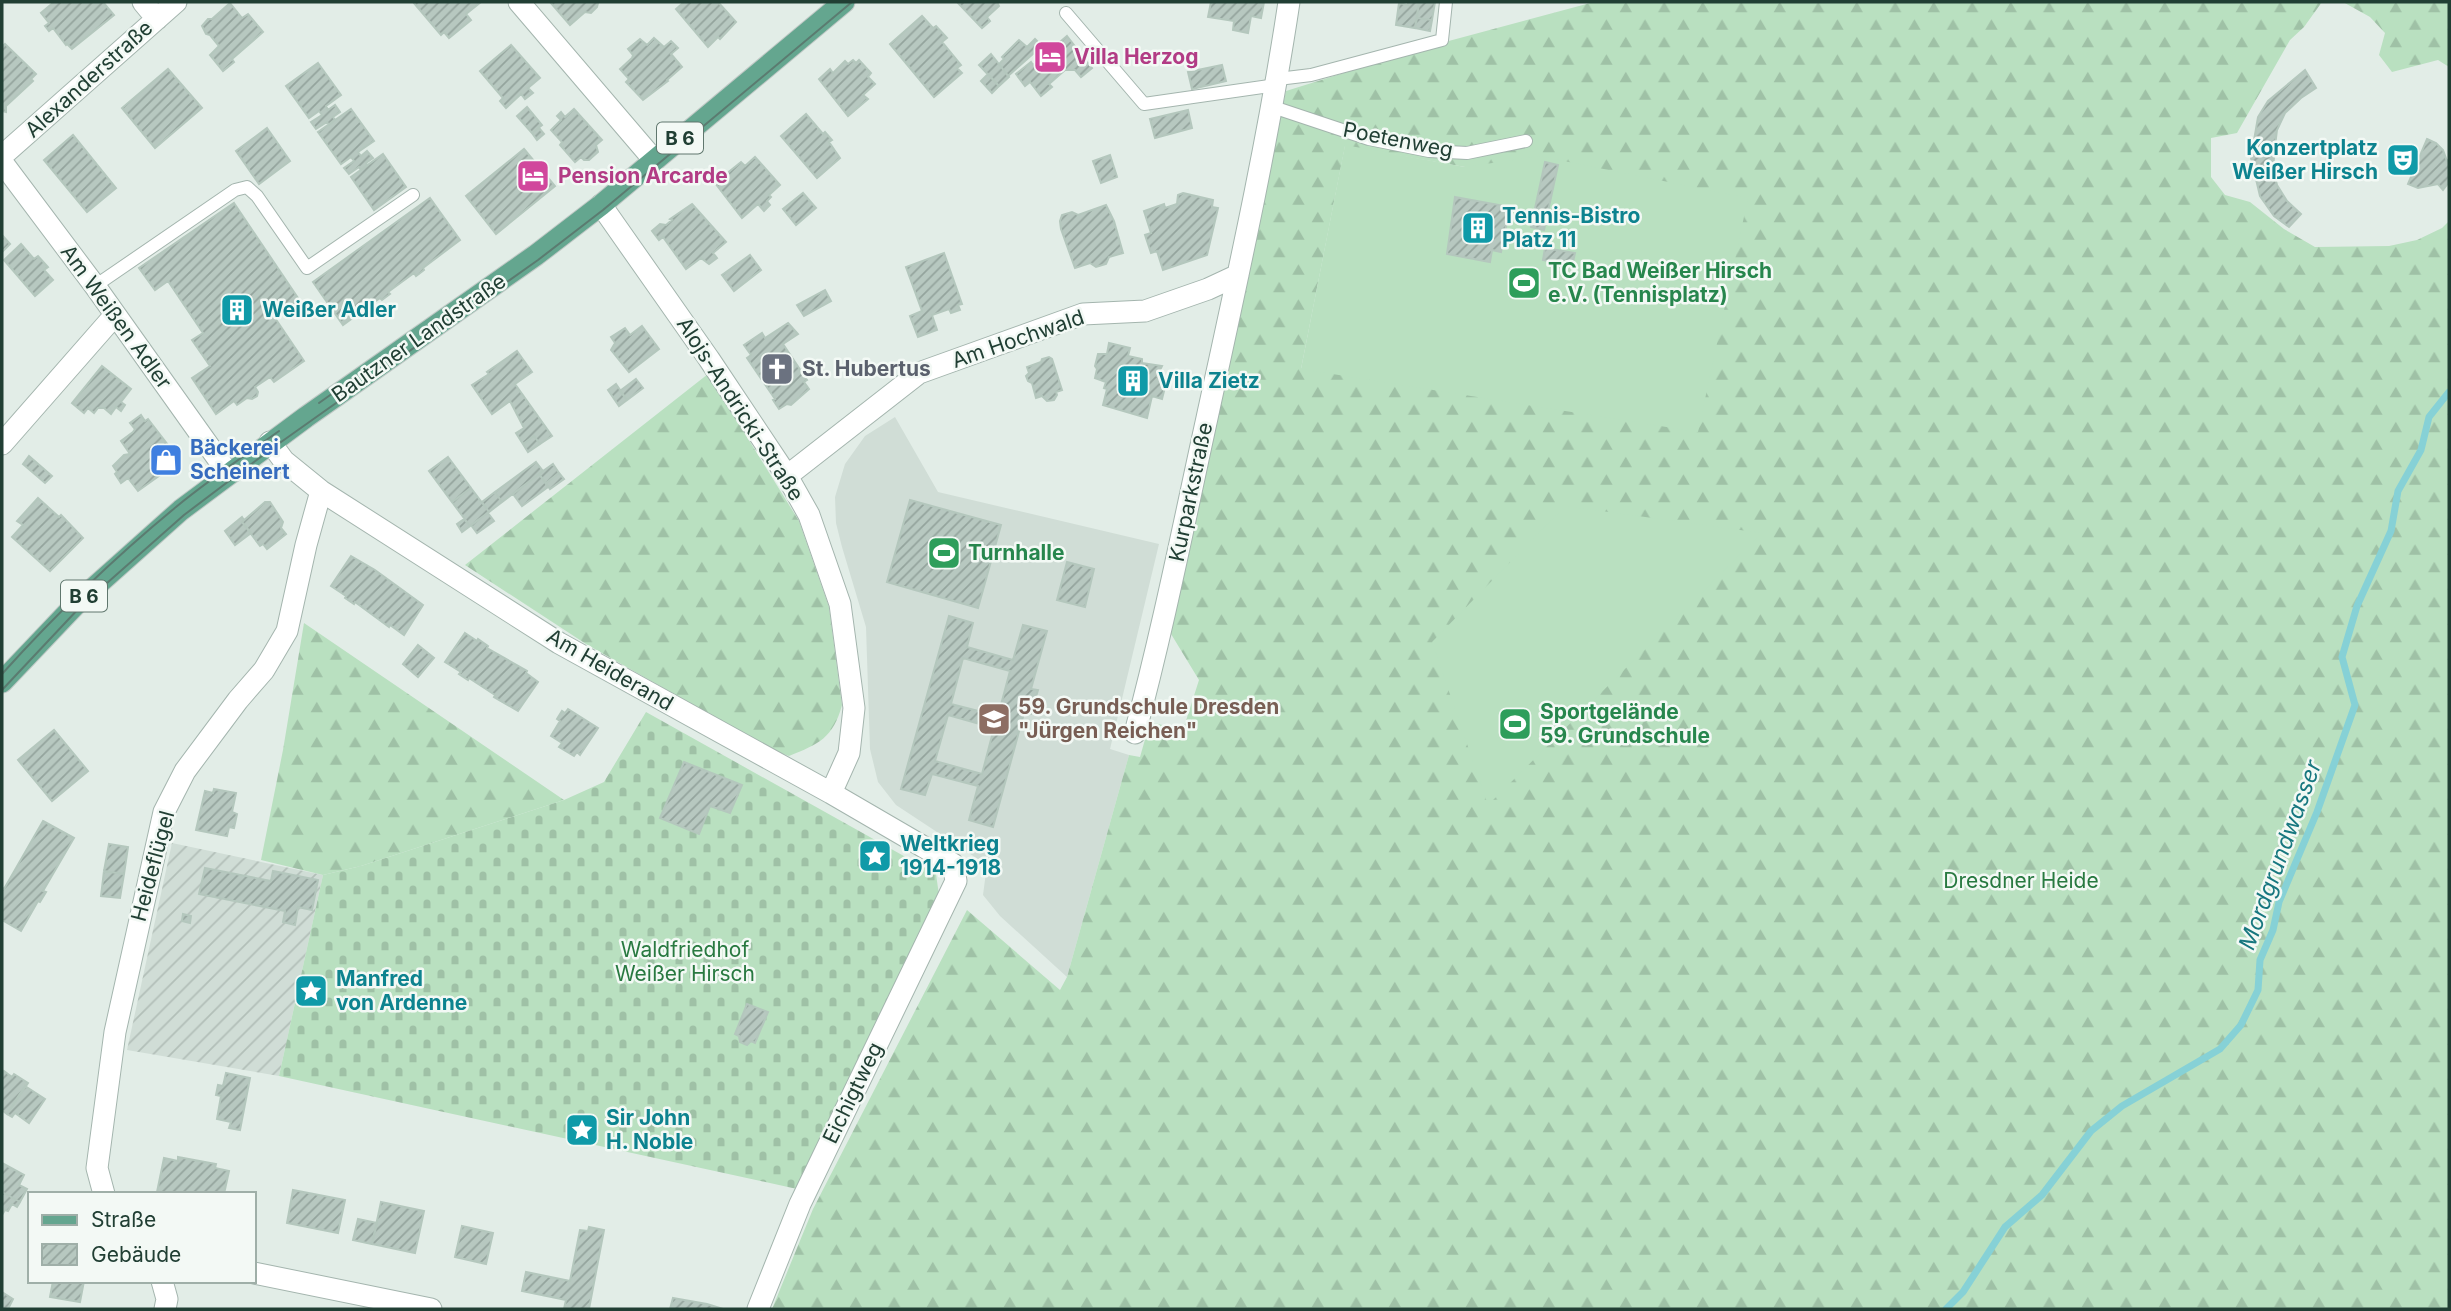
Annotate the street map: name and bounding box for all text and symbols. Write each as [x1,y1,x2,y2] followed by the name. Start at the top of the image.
[20,15,158,142] street label: Alexanderstraße
[1031,38,1069,76] hotel icon: Villa Herzog
[1074,44,1198,69] place label: Villa Herzog
[1341,117,1455,162] street label: Poetenweg
[657,122,703,154] road number: B 6
[2232,135,2378,184] place label: Konzertplatz Weißer Hirsch
[2384,141,2422,179] theatre icon: Konzertplatz Weißer Hirsch
[514,157,552,195] hotel icon: Pension Arcarde
[558,163,728,188] place label: Pension Arcarde
[1502,203,1640,252] place label: Tennis-Bistro Platz 11
[1459,209,1497,247] building icon: Tennis-Bistro Platz 11
[56,240,177,394] street label: Am Weißen Adler
[1548,258,1772,307] place label: TC Bad Weißer Hirsch e.V. (Tennisplatz)
[1505,264,1543,302] sports icon: TC Bad Weißer Hirsch e.V. (Tennisplatz)
[327,268,511,407] street label: Bautzner Landstraße
[218,291,256,329] building icon: Weißer Adler
[262,297,396,322] place label: Weißer Adler
[948,304,1087,373] street label: Am Hochwald
[672,312,809,505] street label: Alojs-Andricki-Straße
[758,350,796,388] church icon: St. Hubertus
[802,356,931,381] place label: St. Hubertus
[1114,362,1152,400] building icon: Villa Zietz
[1158,368,1260,393] place label: Villa Zietz
[1164,420,1217,564] street label: Kurparkstraße
[190,435,290,484] place label: Bäckerei Scheinert
[147,441,185,479] shop icon: Bäckerei Scheinert
[925,534,963,572] sports icon: Turnhalle
[968,540,1064,565] place label: Turnhalle
[61,580,107,611] road number: B 6
[543,623,678,716] street label: Am Heiderand
[1018,694,1279,743] place label: 59. Grundschule Dresden "Jürgen Reichen"
[1540,699,1710,748] place label: Sportgelände 59. Grundschule
[975,700,1013,738] school or university icon: 59. Grundschule Dresden "Jürgen Reichen"
[1496,705,1534,743] sports icon: Sportgelände 59. Grundschule
[2233,755,2328,954] water label: Mordgrundwasser
[126,808,179,924] street label: Heideflügel
[900,831,1001,880] place label: Weltkrieg 1914-1918
[856,837,894,875] place icon: Weltkrieg 1914-1918
[1943,868,2099,893] park label: Dresdner Heide
[615,937,755,986] park label: Waldfriedhof Weißer Hirsch
[336,966,467,1015] place label: Manfred von Ardenne
[292,972,330,1010] place icon: Manfred von Ardenne
[817,1038,888,1147] street label: Eichigtweg
[606,1105,693,1154] place label: Sir John H. Noble
[563,1111,601,1149] place icon: Sir John H. Noble
[28,1192,256,1283] legend
[91,1207,156,1232] text: Straße
[91,1242,181,1267] text: Gebäude

